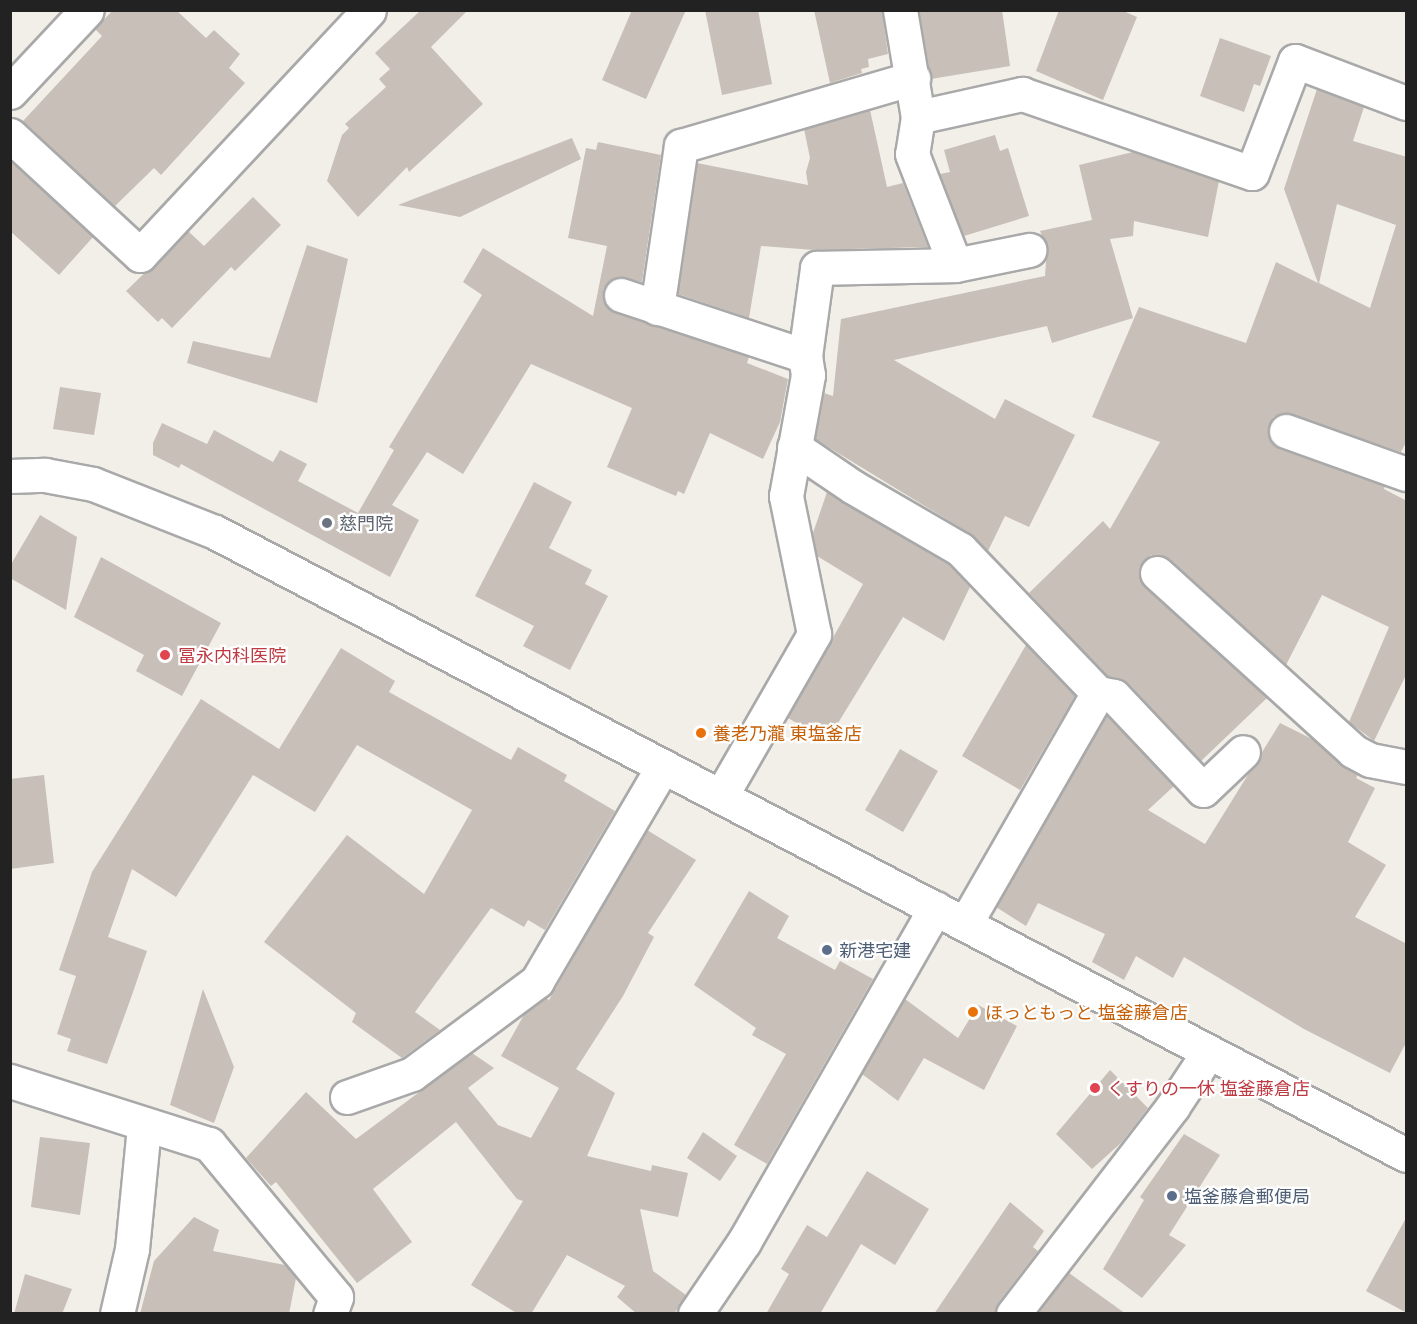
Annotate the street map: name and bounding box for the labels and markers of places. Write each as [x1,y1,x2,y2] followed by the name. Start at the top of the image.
[339,512,393,534] place label: 慈門院
[320,516,334,530] marker: 慈門院
[178,644,286,666] place label: 冨永内科医院
[156,646,174,664] marker: 冨永内科医院
[713,722,862,744] place label: 養老乃瀧 東塩釜店
[694,726,708,740] marker: 養老乃瀧 東塩釜店
[839,939,911,961] place label: 新港宅建
[820,943,834,957] marker: 新港宅建
[985,1001,1188,1023] place label: ほっともっと 塩釜藤倉店
[966,1005,980,1019] marker: ほっともっと 塩釜藤倉店
[1107,1077,1310,1099] place label: くすりの一休 塩釜藤倉店
[1088,1081,1102,1095] marker: くすりの一休 塩釜藤倉店
[1184,1185,1310,1207] place label: 塩釜藤倉郵便局
[1165,1189,1179,1203] marker: 塩釜藤倉郵便局

